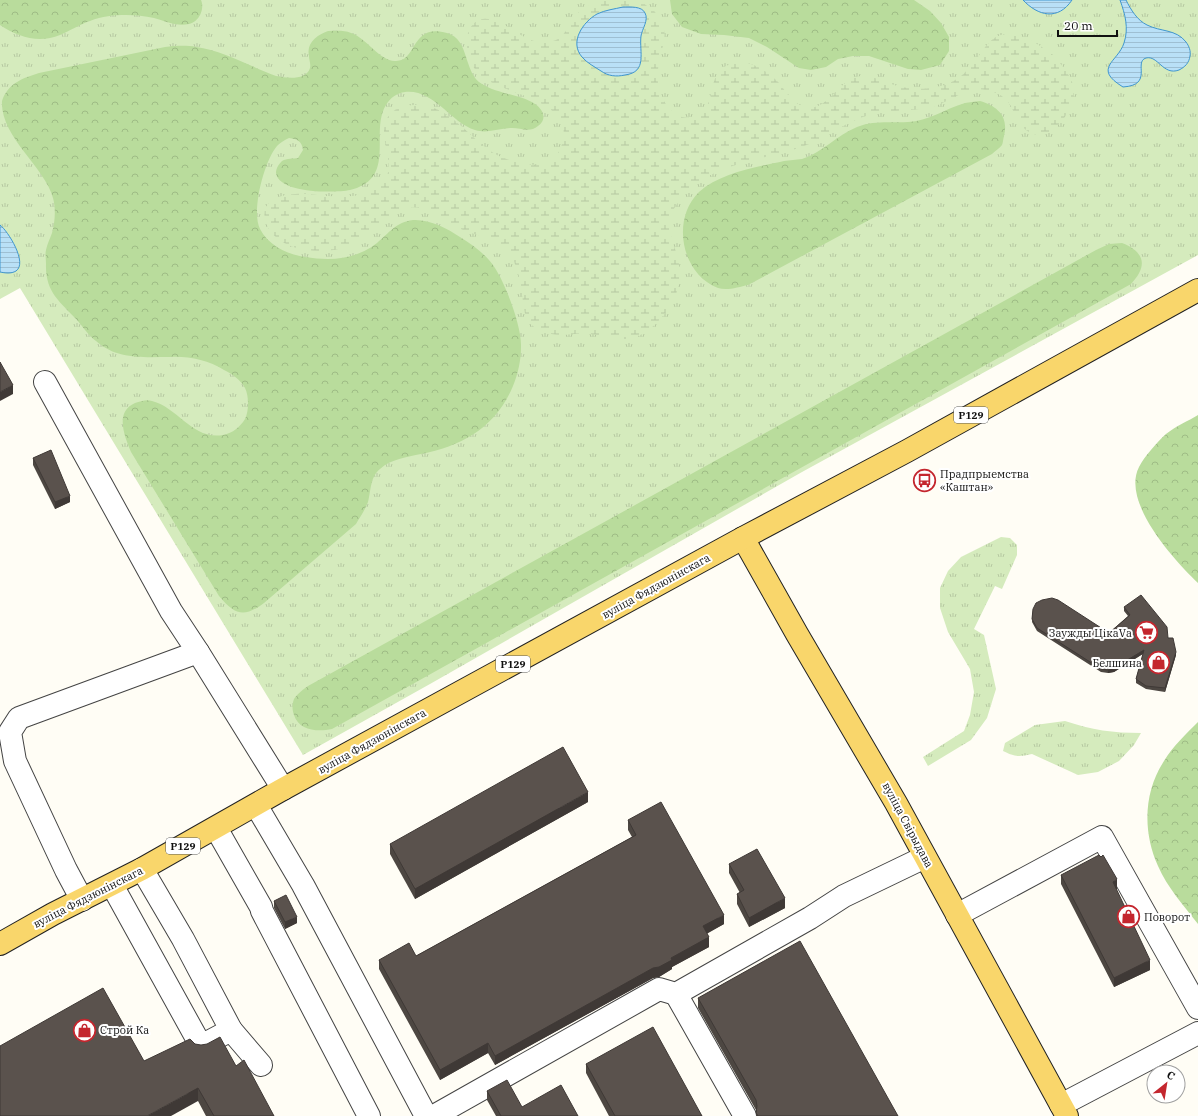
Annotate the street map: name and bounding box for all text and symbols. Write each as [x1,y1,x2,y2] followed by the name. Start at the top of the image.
[1058,12,1117,38] scale bar
[1064,18,1093,33] text: 20 m
[954,407,988,423] road number: Р129
[912,467,938,493] bus stop icon: Прадпрыемства «Каштан»
[940,467,1029,494] place label: Прадпрыемства «Каштан»
[599,550,713,622] street label: вуліца Фядзюнінскага
[1134,620,1160,646] supermarket icon: Заужды ЦікаVа
[1049,626,1132,640] place label: Заужды ЦікаVа
[1145,650,1171,676] shop icon: Белшина
[496,656,530,672] road number: Р129
[1092,656,1142,670] place label: Белшина
[315,705,429,777] street label: вуліца Фядзюнінскага
[880,780,936,870] street label: вуліца Свірыдава
[166,838,200,854] road number: Р129
[31,863,145,931] street label: вуліца Фядзюнінскага
[1115,904,1141,930] shop icon: Поворот
[1144,910,1190,924] place label: Поворот
[72,1017,98,1043] shop icon: Строй Ка
[100,1023,149,1037] place label: Строй Ка
[1146,1064,1186,1104] north arrow
[1164,1067,1178,1083] text: С

